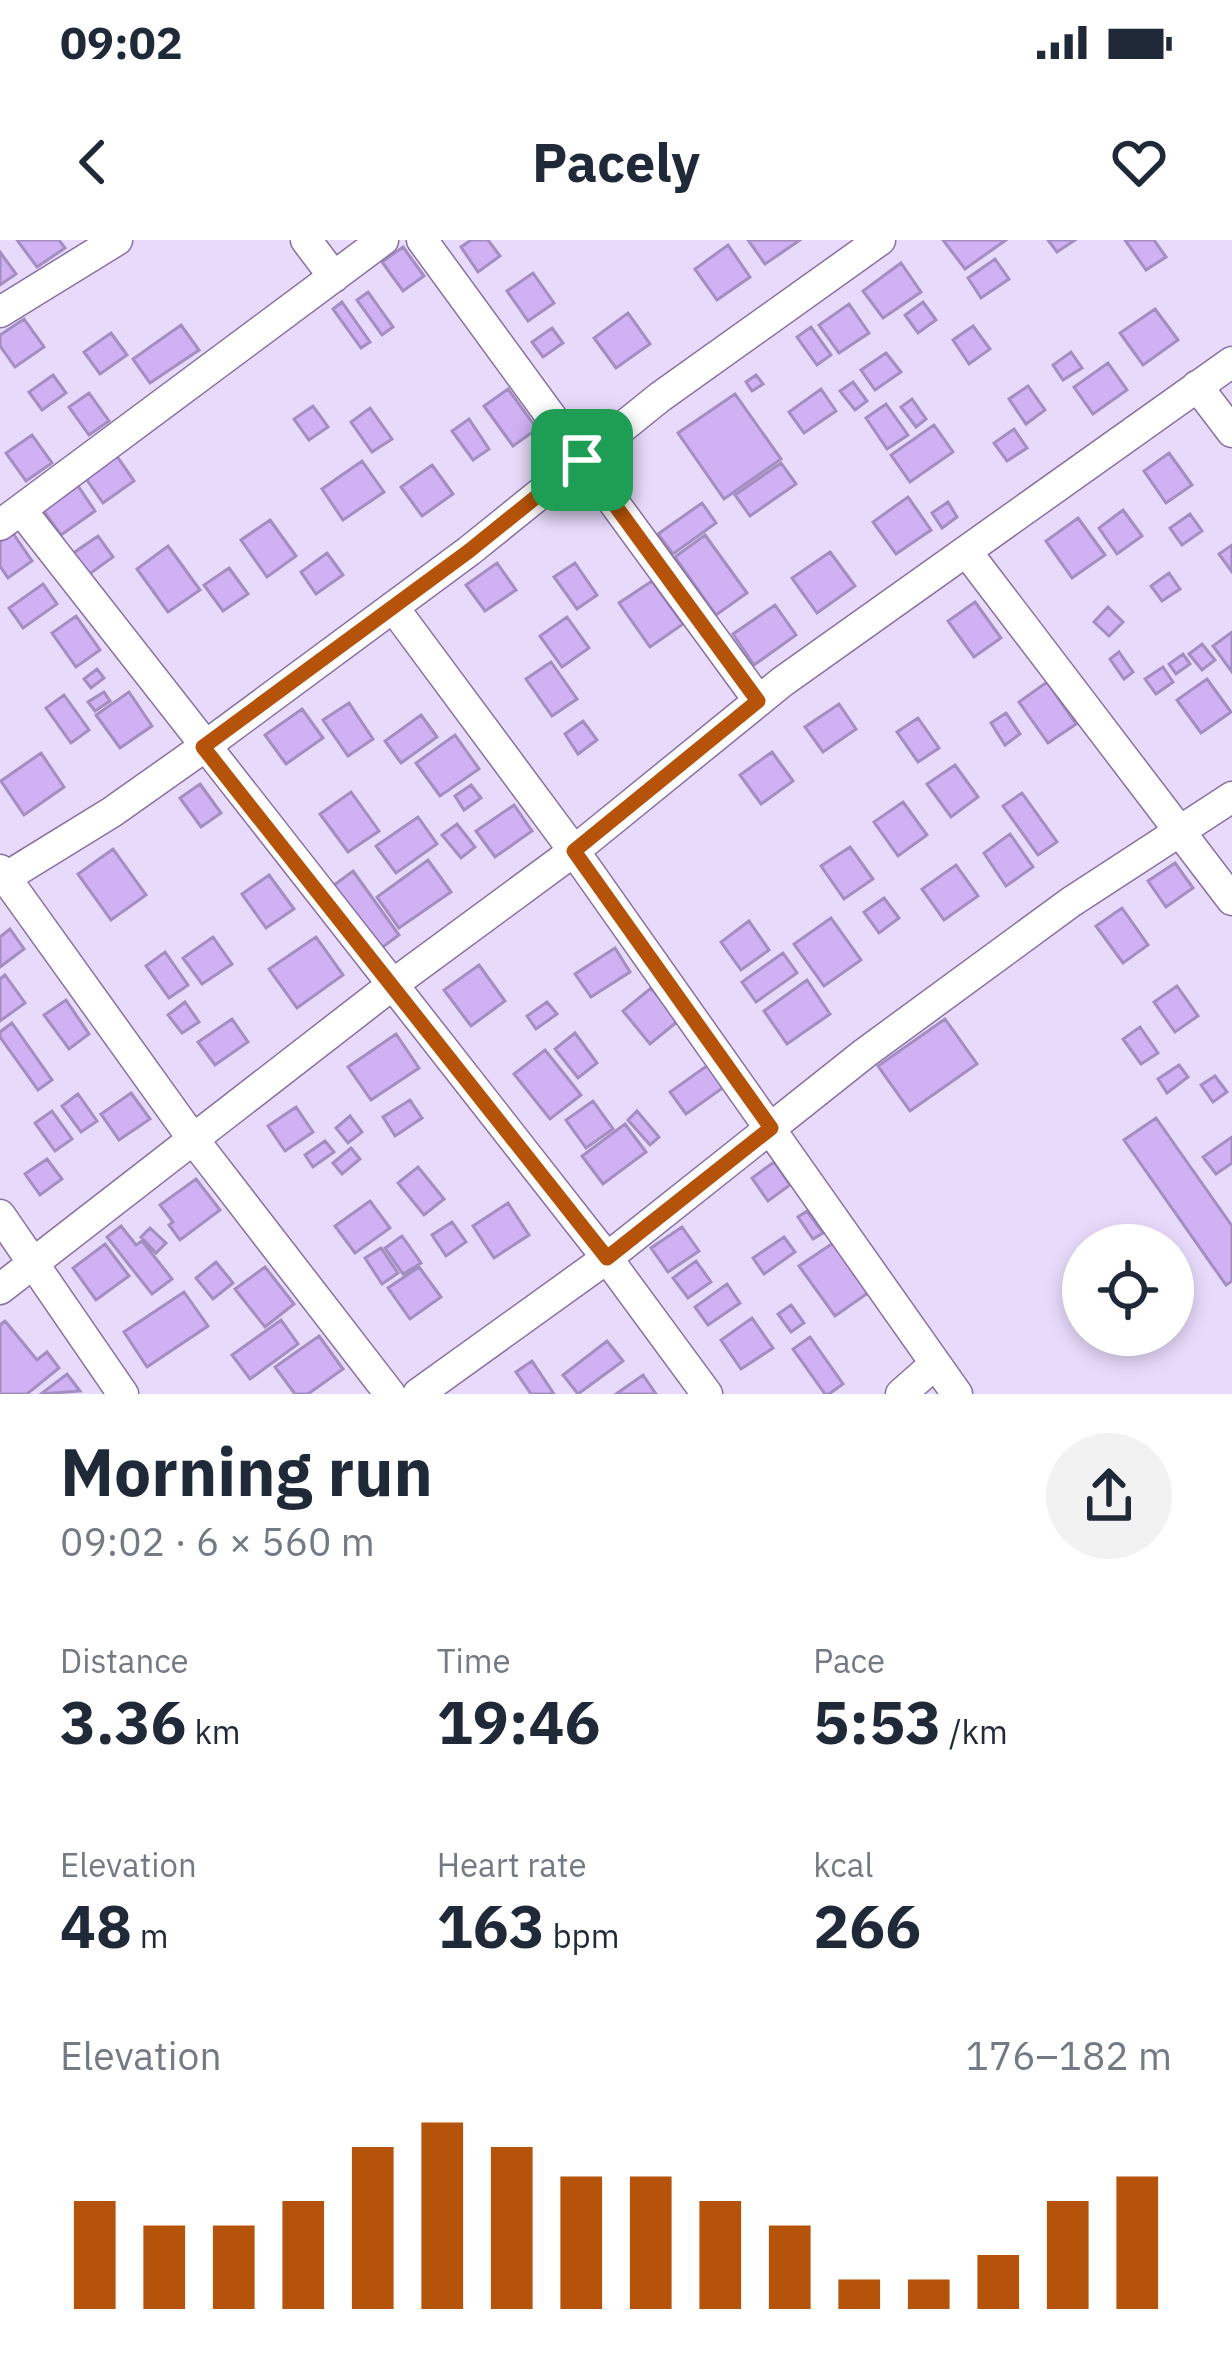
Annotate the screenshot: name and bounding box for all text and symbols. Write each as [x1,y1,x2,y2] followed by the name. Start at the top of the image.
[60,13,183,71] text: 09:02
[532,127,700,197] text: Pacely
[60,129,126,195] icon: back
[1106,129,1172,195] icon: heart
[531,409,633,511] pin
[549,427,615,493] icon: arrive
[1062,1224,1194,1356] map controls
[1062,1224,1194,1356] button: locate
[60,1428,433,1514] text: Morning run
[1046,1433,1172,1559] button: share
[60,1516,375,1567] text: 09:02 · 6 × 560 m
[60,1639,189,1682] text: Distance
[437,1639,511,1682] text: Time
[813,1639,885,1682] text: Pace
[60,1682,187,1761] text: 3.36
[437,1682,600,1761] text: 19:46
[813,1682,941,1761] text: 5:53
[187,1710,241,1753] text: km
[941,1710,1008,1753] text: /km
[60,1843,197,1886] text: Elevation
[437,1843,587,1886] text: Heart rate
[813,1843,873,1886] text: kcal
[60,1886,132,1965] text: 48
[437,1886,545,1965] text: 163
[813,1886,921,1965] text: 266
[132,1914,169,1957] text: m
[545,1914,620,1957] text: bpm
[60,2030,222,2081] text: Elevation
[965,2030,1172,2081] text: 176–182 m

